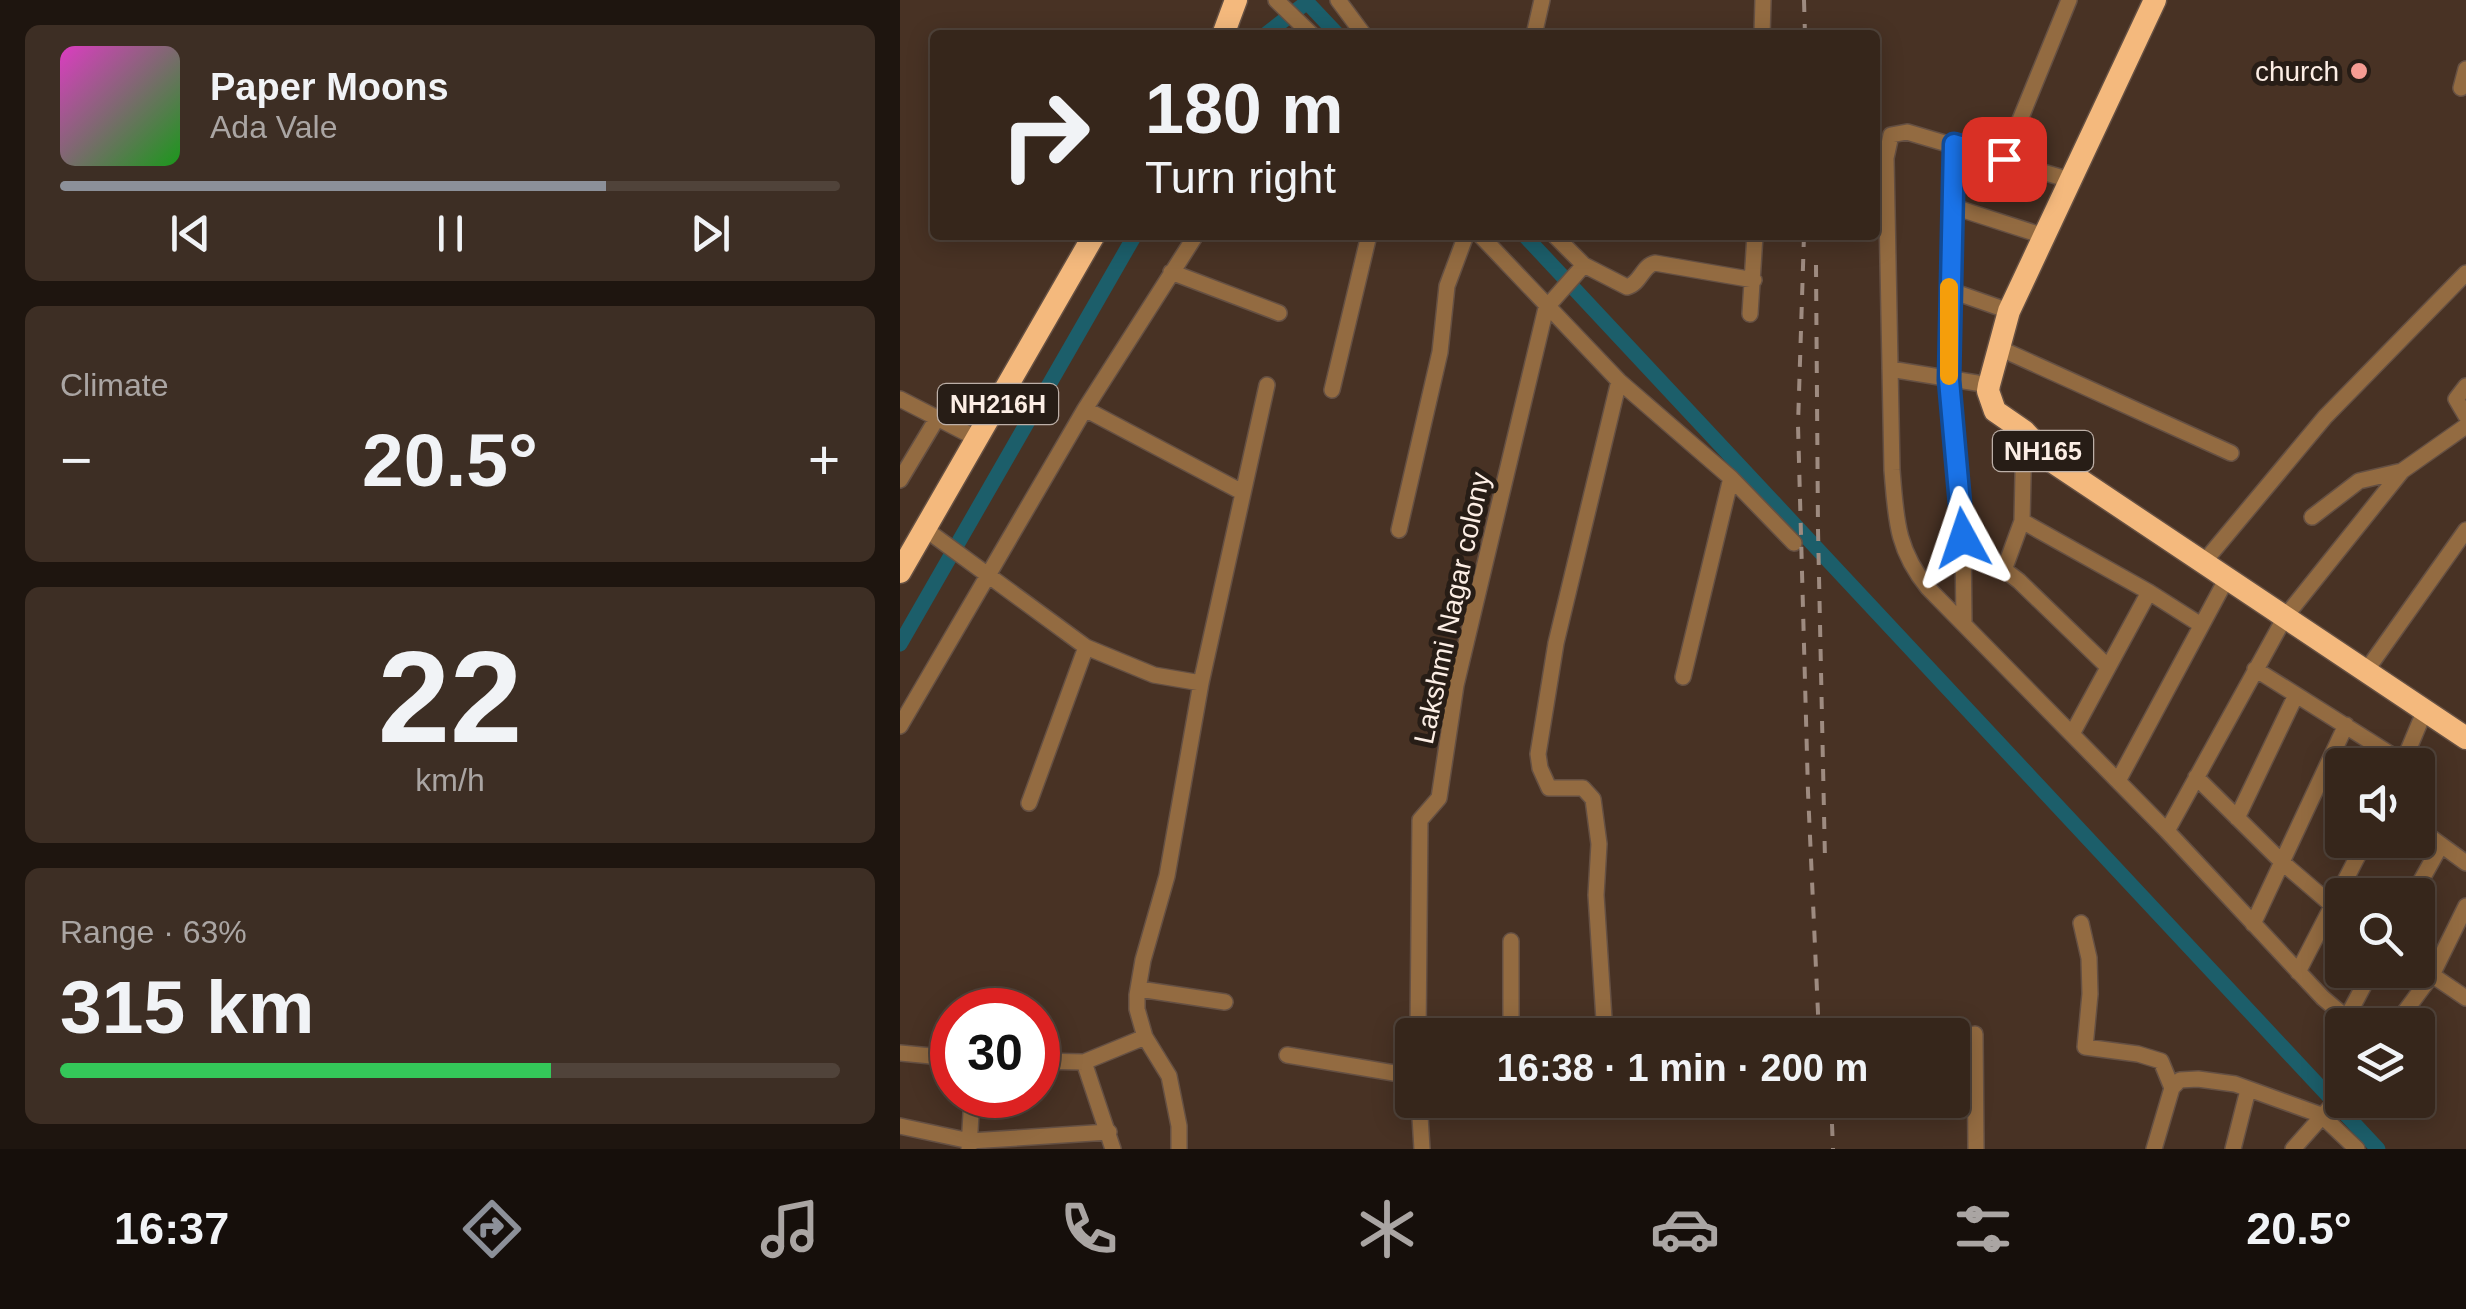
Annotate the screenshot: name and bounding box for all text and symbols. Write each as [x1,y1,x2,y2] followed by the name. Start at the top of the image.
[2255,56,2339,87] place label: church
[2348,60,2370,82] marker: church
[210,66,449,108] text: Paper Moons
[980,70,1110,200] icon: right
[1145,70,1343,148] text: 180 m
[210,109,338,145] text: Ada Vale
[1962,117,2047,202] pin
[1977,132,2032,187] icon: arrive
[1145,152,1336,203] text: Turn right
[163,206,218,261] icon: previous
[423,206,478,261] icon: pause
[683,206,738,261] icon: next
[60,367,168,403] text: Climate
[938,384,1058,424] road number: NH216H
[362,418,538,502] text: 20.5°
[60,429,92,491] text: −
[808,429,840,491] text: +
[1993,431,2093,471] road number: NH165
[1408,469,1496,747] street label: Lakshmi Nagar colony
[1911,486,2015,590] position arrow
[378,624,522,770] text: 22
[2325,748,2435,1118] map controls
[2325,748,2435,858] button: sound
[415,762,485,798] text: km/h
[2325,878,2435,988] button: search
[60,914,247,950] text: Range · 63%
[60,965,314,1049] text: 315 km
[930,988,1060,1118] speed limit sign: 30
[2325,1008,2435,1118] button: layers
[1497,1047,1868,1089] text: 16:38 · 1 min · 200 m
[457,1194,527,1264] icon: directions
[755,1194,825,1264] icon: music
[1054,1194,1124,1264] icon: phone
[1352,1194,1422,1264] icon: climate
[1650,1194,1720,1264] icon: car
[1948,1194,2018,1264] icon: filters
[114,1203,229,1254] text: 16:37
[2246,1203,2352,1254] text: 20.5°

